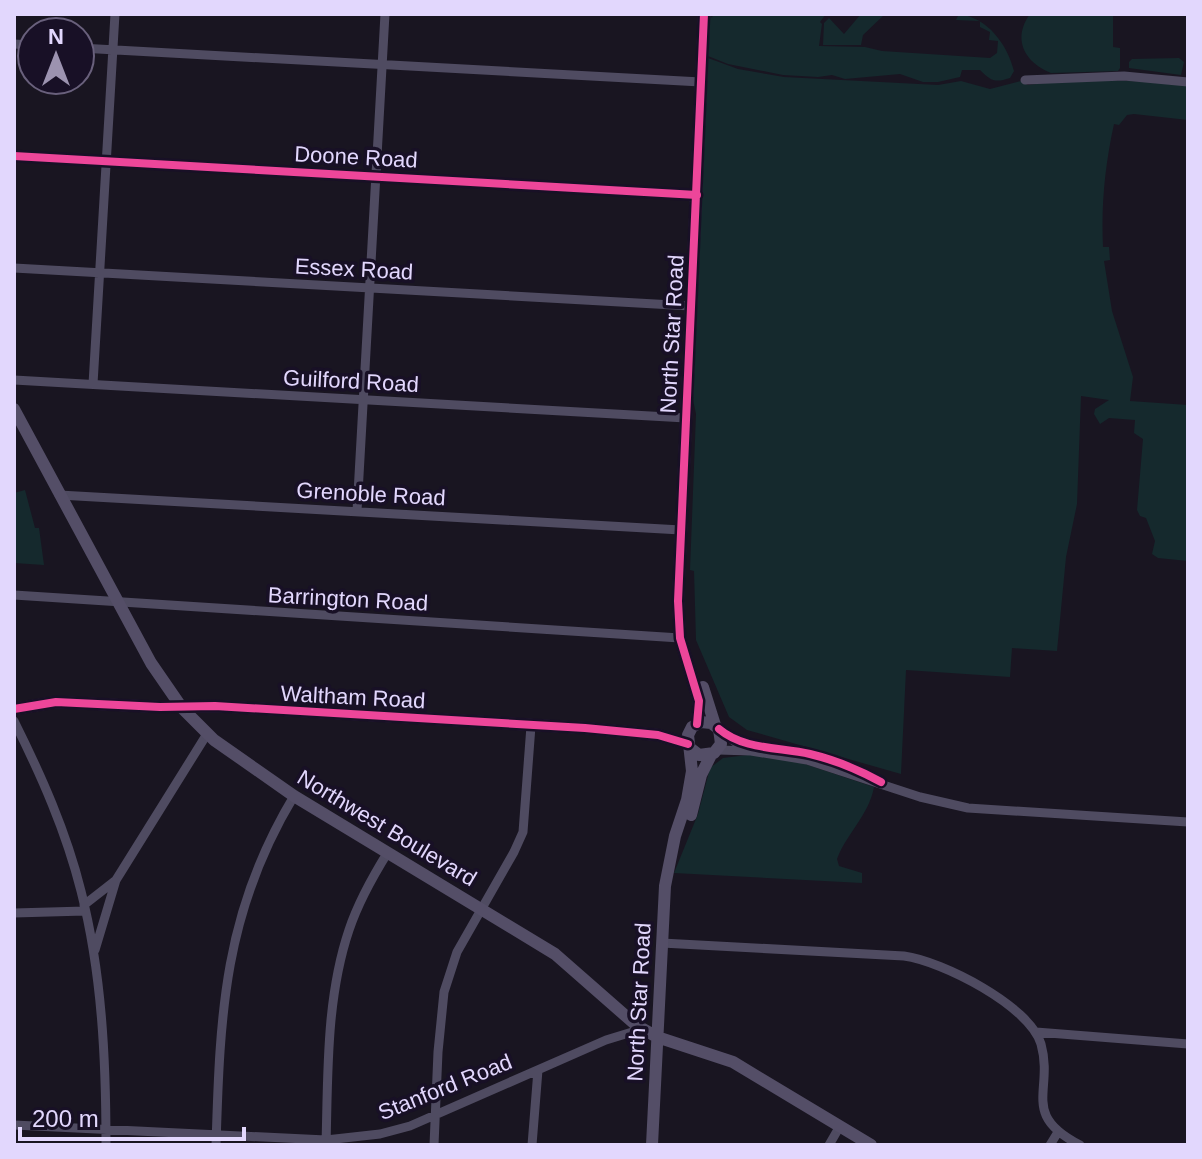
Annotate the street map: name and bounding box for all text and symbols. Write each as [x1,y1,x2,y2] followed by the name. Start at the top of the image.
[16,16,96,96] north arrow
[48,24,64,49] text: N
[294,141,418,173] street label: Doone Road
[294,253,414,285] street label: Essex Road
[655,254,689,414] street label: North Star Road
[283,365,419,397] street label: Guilford Road
[296,478,446,510] street label: Grenoble Road
[267,582,429,616] street label: Barrington Road
[280,681,426,713] street label: Waltham Road
[293,765,481,891] street label: Northwest Boulevard
[622,922,656,1082] street label: North Star Road
[375,1049,515,1125] street label: Stanford Road
[20,1091,244,1141] scale bar
[32,1105,99,1132] text: 200 m

